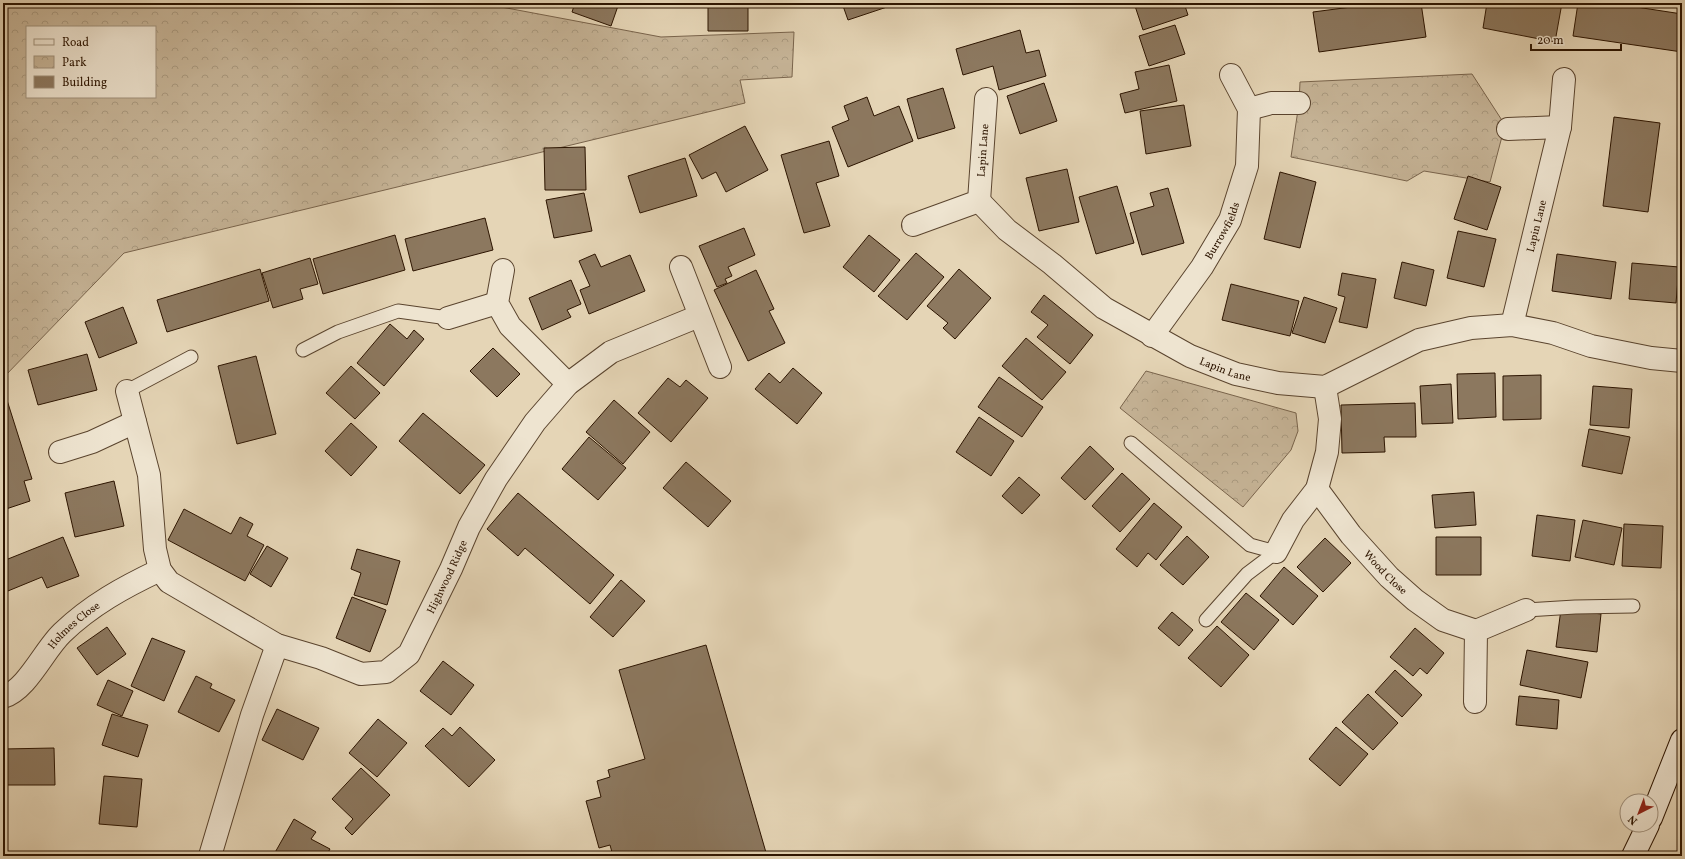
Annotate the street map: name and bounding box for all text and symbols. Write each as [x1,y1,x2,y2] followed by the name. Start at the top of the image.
[26,26,156,98] legend
[1531,26,1621,52] scale bar
[1537,33,1564,49] text: 20 m
[62,35,89,51] text: Road
[62,55,87,71] text: Park
[62,75,107,91] text: Building
[975,123,993,178] street label: Lapin Lane
[1524,198,1551,254] street label: Lapin Lane
[1202,200,1244,263] street label: Burrowfields
[1197,354,1252,386] street label: Lapin Lane
[424,538,472,617] street label: Highwood Ridge
[1359,548,1410,599] street label: Wood Close
[45,599,103,653] street label: Holmes Close
[1619,793,1659,833] north arrow
[1625,811,1641,828] text: N

